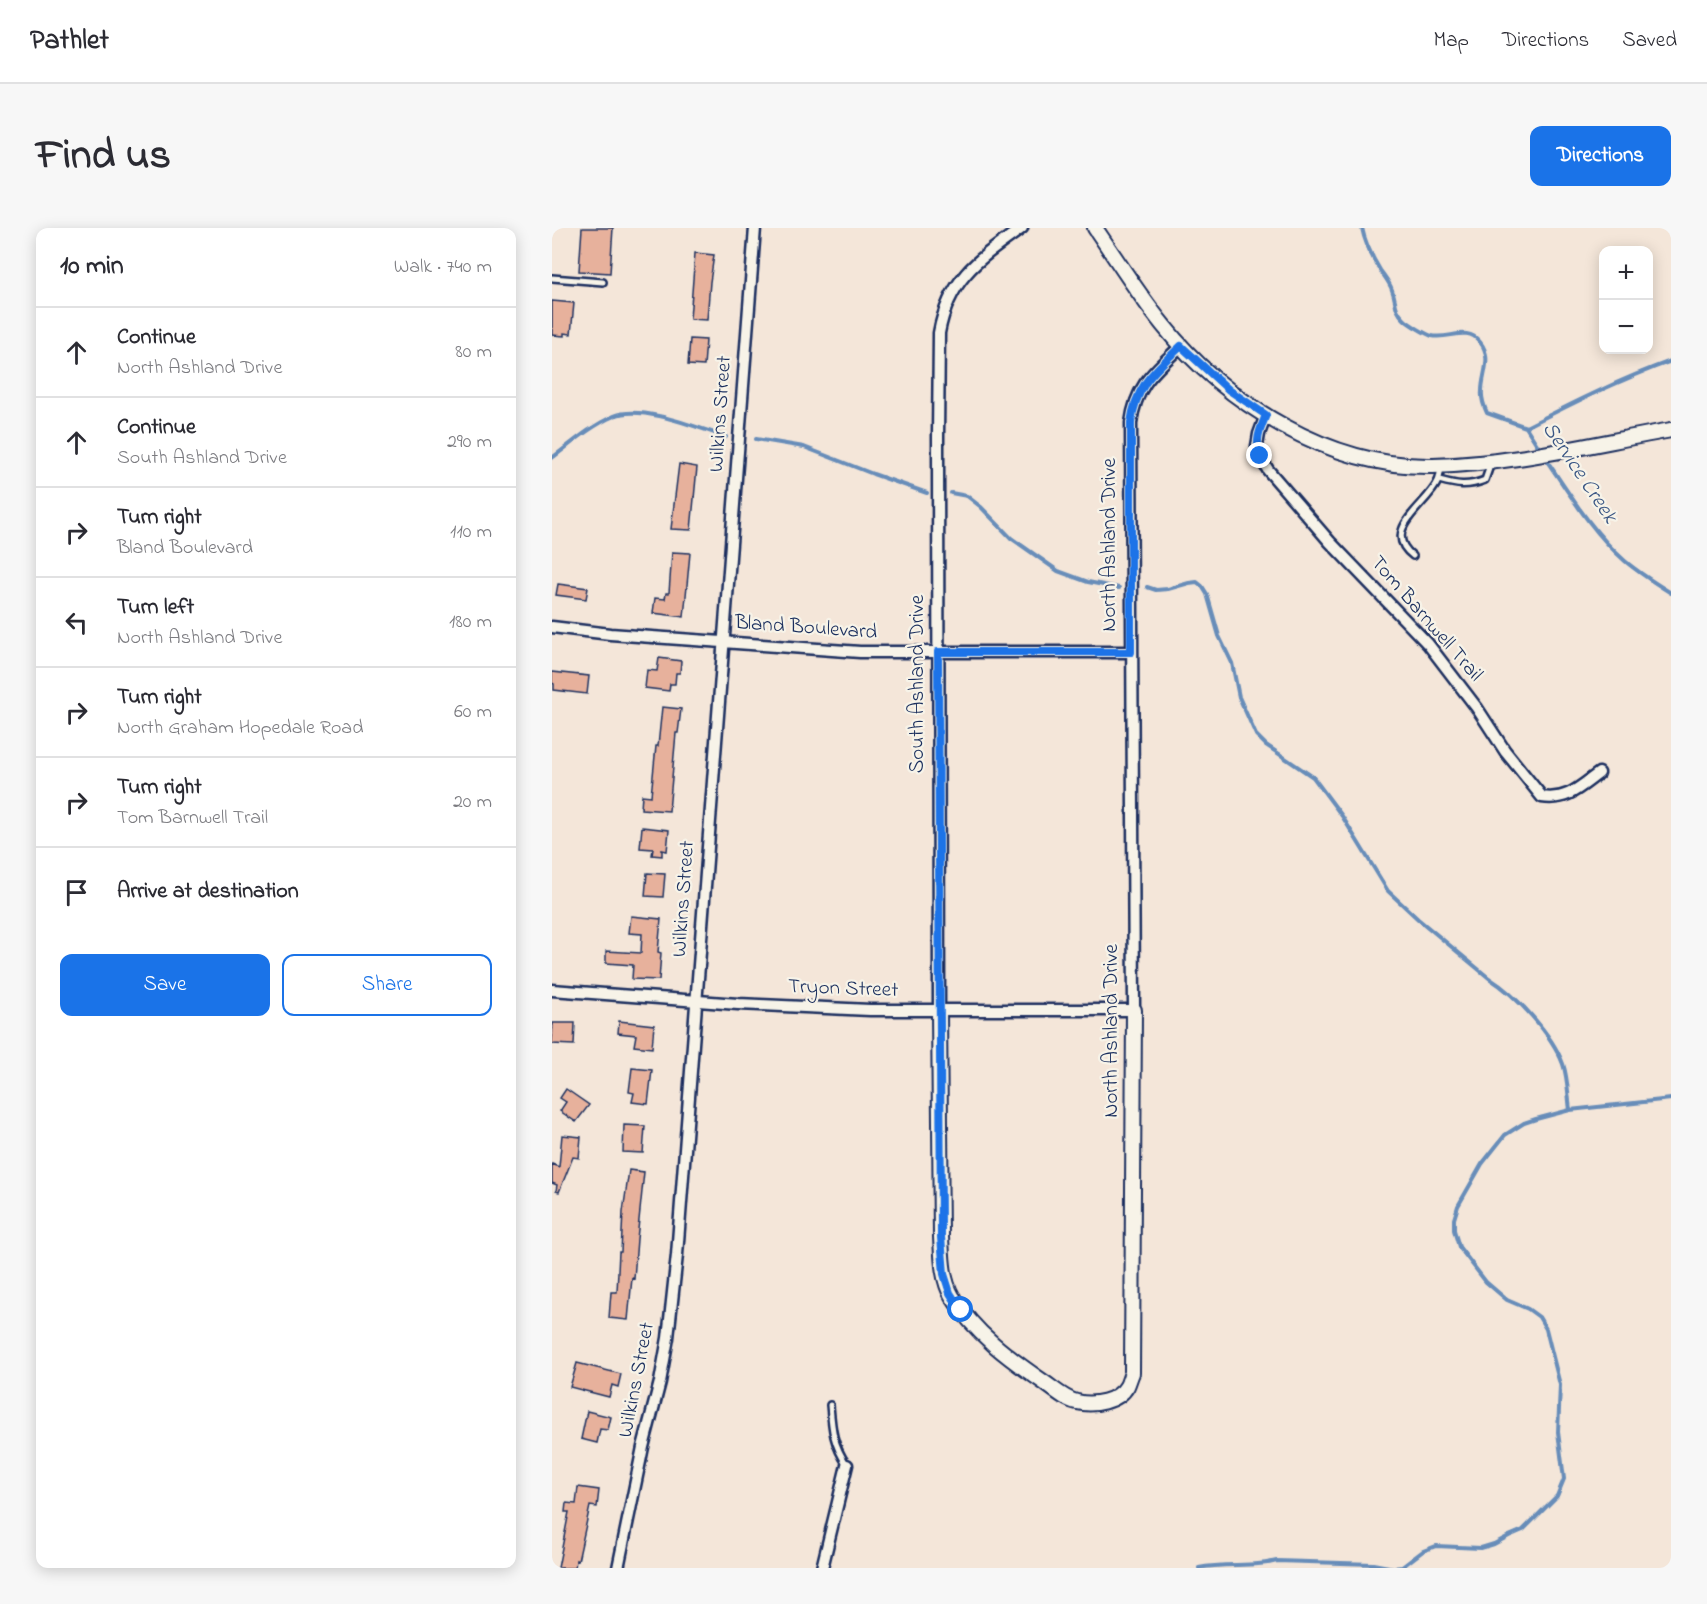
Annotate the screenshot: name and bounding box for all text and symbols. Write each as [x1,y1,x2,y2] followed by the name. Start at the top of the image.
[30,21,109,62] text: Pathlet
[1433,26,1469,56] text: Map
[1502,26,1589,56] text: Directions
[1622,26,1677,56] text: Saved
[36,126,171,187] text: Find us
[1530,126,1671,186] button: Directions
[1599,246,1653,354] map controls
[1599,246,1653,300] button: +
[60,248,124,286] text: 10 min
[394,253,492,282] text: Walk · 740 m
[1599,300,1653,354] button: −
[117,322,196,354] text: Continue
[60,336,93,369] icon: ahead
[455,338,492,367] text: 80 m
[117,354,282,383] text: North Ashland Drive
[702,355,740,473] street label: Wilkins Street
[117,412,196,444] text: Continue
[1533,416,1626,531] water label: Service Creek
[60,426,93,459] icon: ahead
[447,428,492,457] text: 290 m
[1246,442,1272,468] route end
[117,444,287,473] text: South Ashland Drive
[1095,458,1125,632] street label: North Ashland Drive
[117,502,202,534] text: Turn right
[60,516,93,549] icon: right
[450,518,492,547] text: 110 m
[117,534,253,563] text: Bland Boulevard
[1363,549,1489,689] street label: Tom Barnwell Trail
[117,592,194,624] text: Turn left
[903,594,933,773] street label: South Ashland Drive
[60,606,93,639] icon: left
[449,608,492,637] text: 180 m
[733,608,878,648] street label: Bland Boulevard
[117,624,282,653] text: North Ashland Drive
[117,682,202,714] text: Turn right
[60,696,93,729] icon: right
[454,698,492,727] text: 60 m
[117,714,363,743] text: North Graham Hopedale Road
[117,772,202,804] text: Turn right
[60,786,93,819] icon: right
[453,788,492,817] text: 20 m
[117,804,268,833] text: Tom Barnwell Trail
[665,840,703,958] street label: Wilkins Street
[60,876,93,909] icon: arrive
[117,876,299,908] text: Arrive at destination
[1097,944,1127,1118] street label: North Ashland Drive
[60,954,270,1016] button: Save
[282,954,492,1016] button: Share
[787,972,899,1008] street label: Tryon Street
[947,1296,973,1322] route start
[611,1320,663,1440] street label: Wilkins Street

